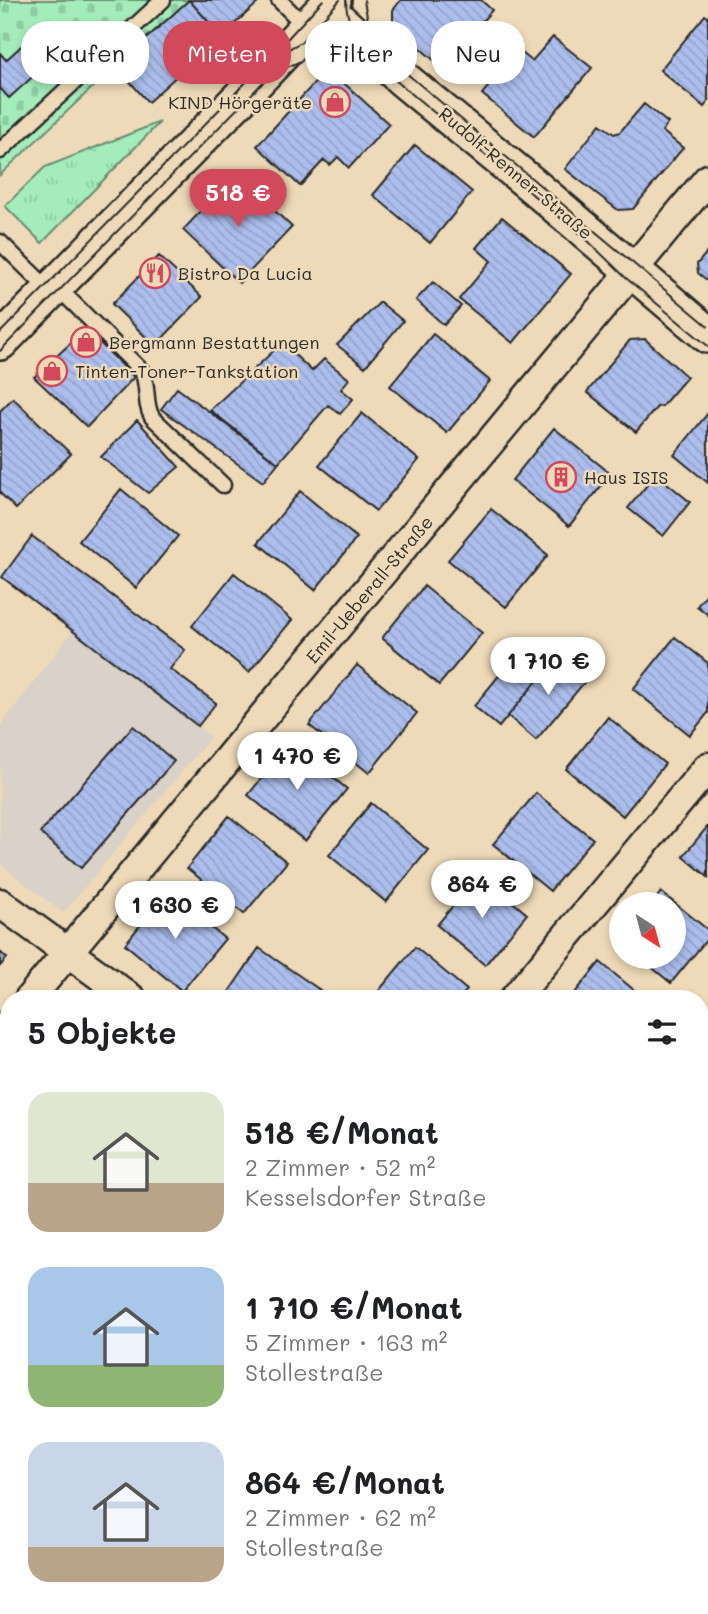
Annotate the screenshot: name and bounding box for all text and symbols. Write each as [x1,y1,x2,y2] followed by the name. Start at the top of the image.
[21,21,149,84] chip: Kaufen
[163,21,291,84] chip: Mieten
[305,21,417,84] chip: Filter
[431,21,525,84] chip: Neu
[318,85,352,119] shop icon: KIND Hörgeräte
[168,90,312,114] place label: KIND Hörgeräte
[434,102,598,244] street label: Rudolf-Renner-Straße
[189,170,287,229] pin: 518 €
[206,177,270,207] text: 518 €
[138,256,172,290] restaurant icon: Bistro Da Lucia
[178,261,313,285] place label: Bistro Da Lucia
[69,325,103,359] shop icon: Bergmann Bestattungen
[109,330,319,354] place label: Bergmann Bestattungen
[35,354,69,388] shop icon: Tinten-Toner-Tankstation
[75,359,298,383] place label: Tinten-Toner-Tankstation
[544,460,578,494] building icon: Haus ISIS
[584,465,668,489] place label: Haus ISIS
[300,510,438,668] street label: Emil-Ueberall-Straße
[483,638,613,697] pin: 1 710 €
[506,645,590,675] text: 1 710 €
[232,732,362,792] pin: 1 470 €
[253,740,341,770] text: 1 470 €
[433,860,531,920] pin: 864 €
[447,868,517,898] text: 864 €
[110,881,240,941] pin: 1 630 €
[131,889,219,919] text: 1 630 €
[609,892,686,970] north arrow
[609,892,686,969] map controls
[28,1012,176,1052] text: 5 Objekte
[643,1013,681,1051] icon: filters
[245,1112,439,1152] text: 518 €/Monat
[84,1120,168,1204] icon: home
[245,1152,436,1182] text: 2 Zimmer · 52 m²
[245,1182,486,1212] text: Kesselsdorfer Straße
[245,1287,462,1327] text: 1 710 €/Monat
[84,1295,168,1379] icon: home
[245,1327,448,1357] text: 5 Zimmer · 163 m²
[245,1357,383,1387] text: Stollestraße
[245,1462,445,1502] text: 864 €/Monat
[84,1470,168,1554] icon: home
[245,1502,436,1532] text: 2 Zimmer · 62 m²
[245,1532,383,1562] text: Stollestraße

